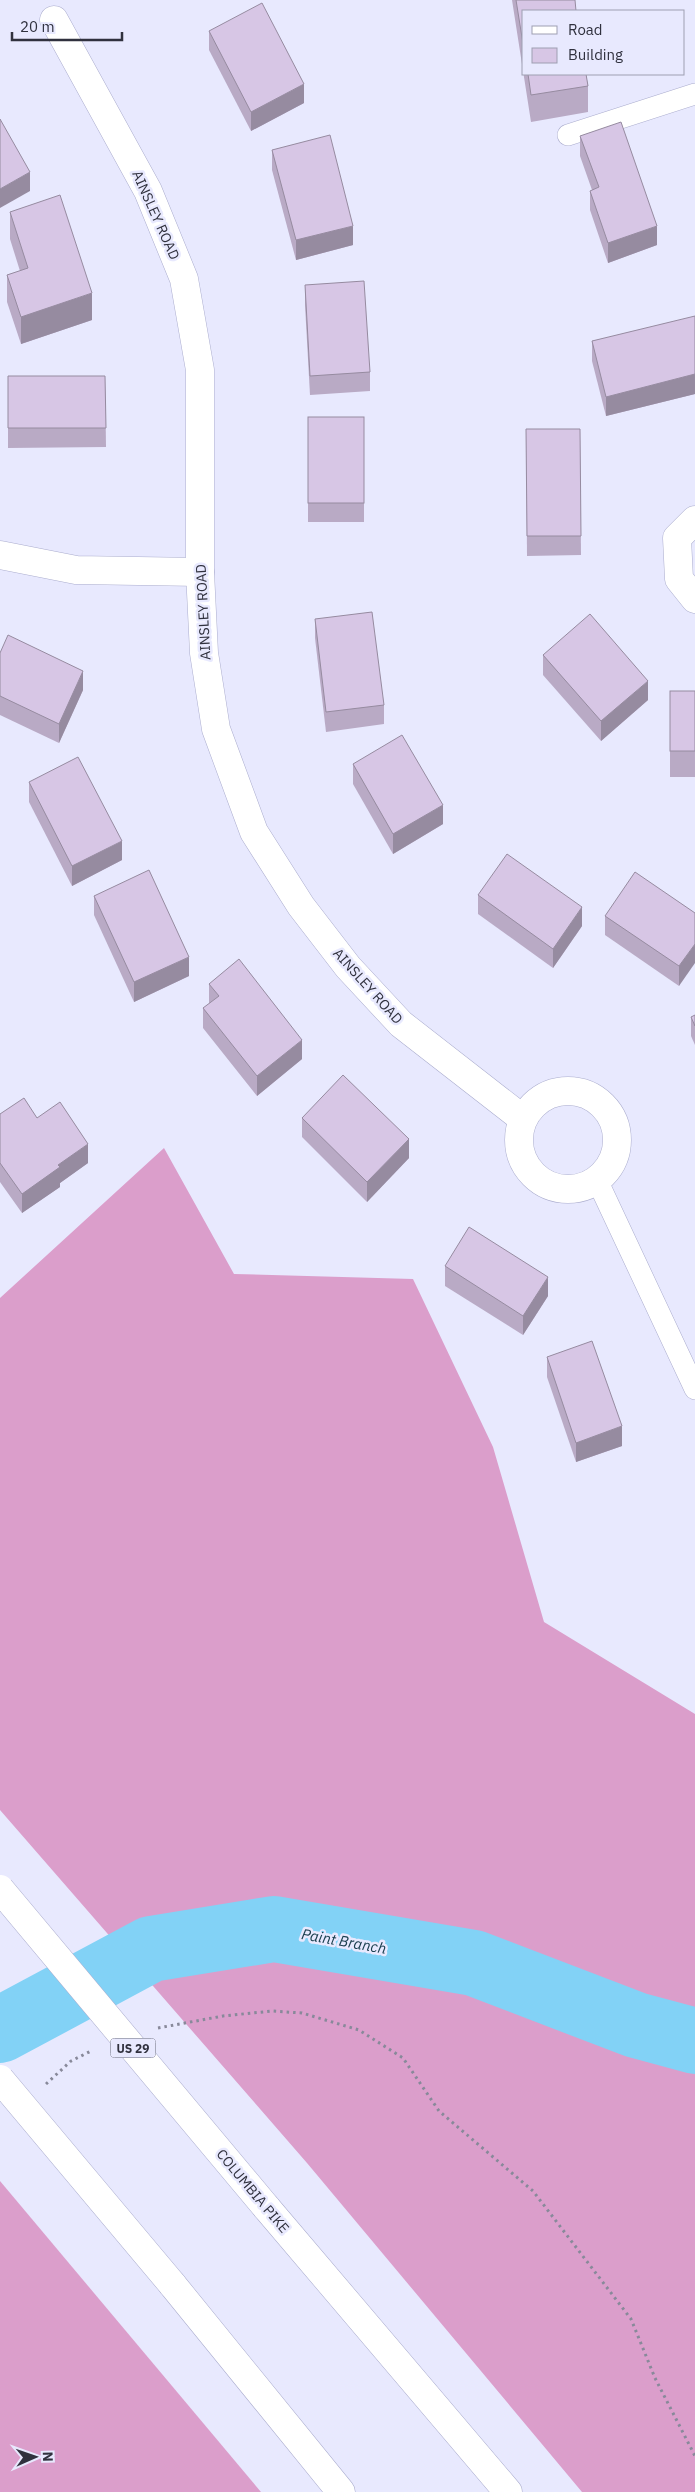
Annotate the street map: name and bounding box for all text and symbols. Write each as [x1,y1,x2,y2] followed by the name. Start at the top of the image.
[12,10,122,42] scale bar
[522,10,685,75] legend
[20,17,55,36] text: 20 m
[568,20,603,39] text: Road
[568,45,623,64] text: Building
[128,167,184,263] street label: AINSLEY ROAD
[192,564,214,660] street label: AINSLEY ROAD
[329,944,407,1028] street label: AINSLEY ROAD
[300,1924,388,1958] water label: Paint Branch
[110,2039,156,2058] road number: US 29
[213,2145,293,2237] street label: COLUMBIA PIKE
[10,2432,60,2482] north arrow
[39,2451,57,2462] text: N

